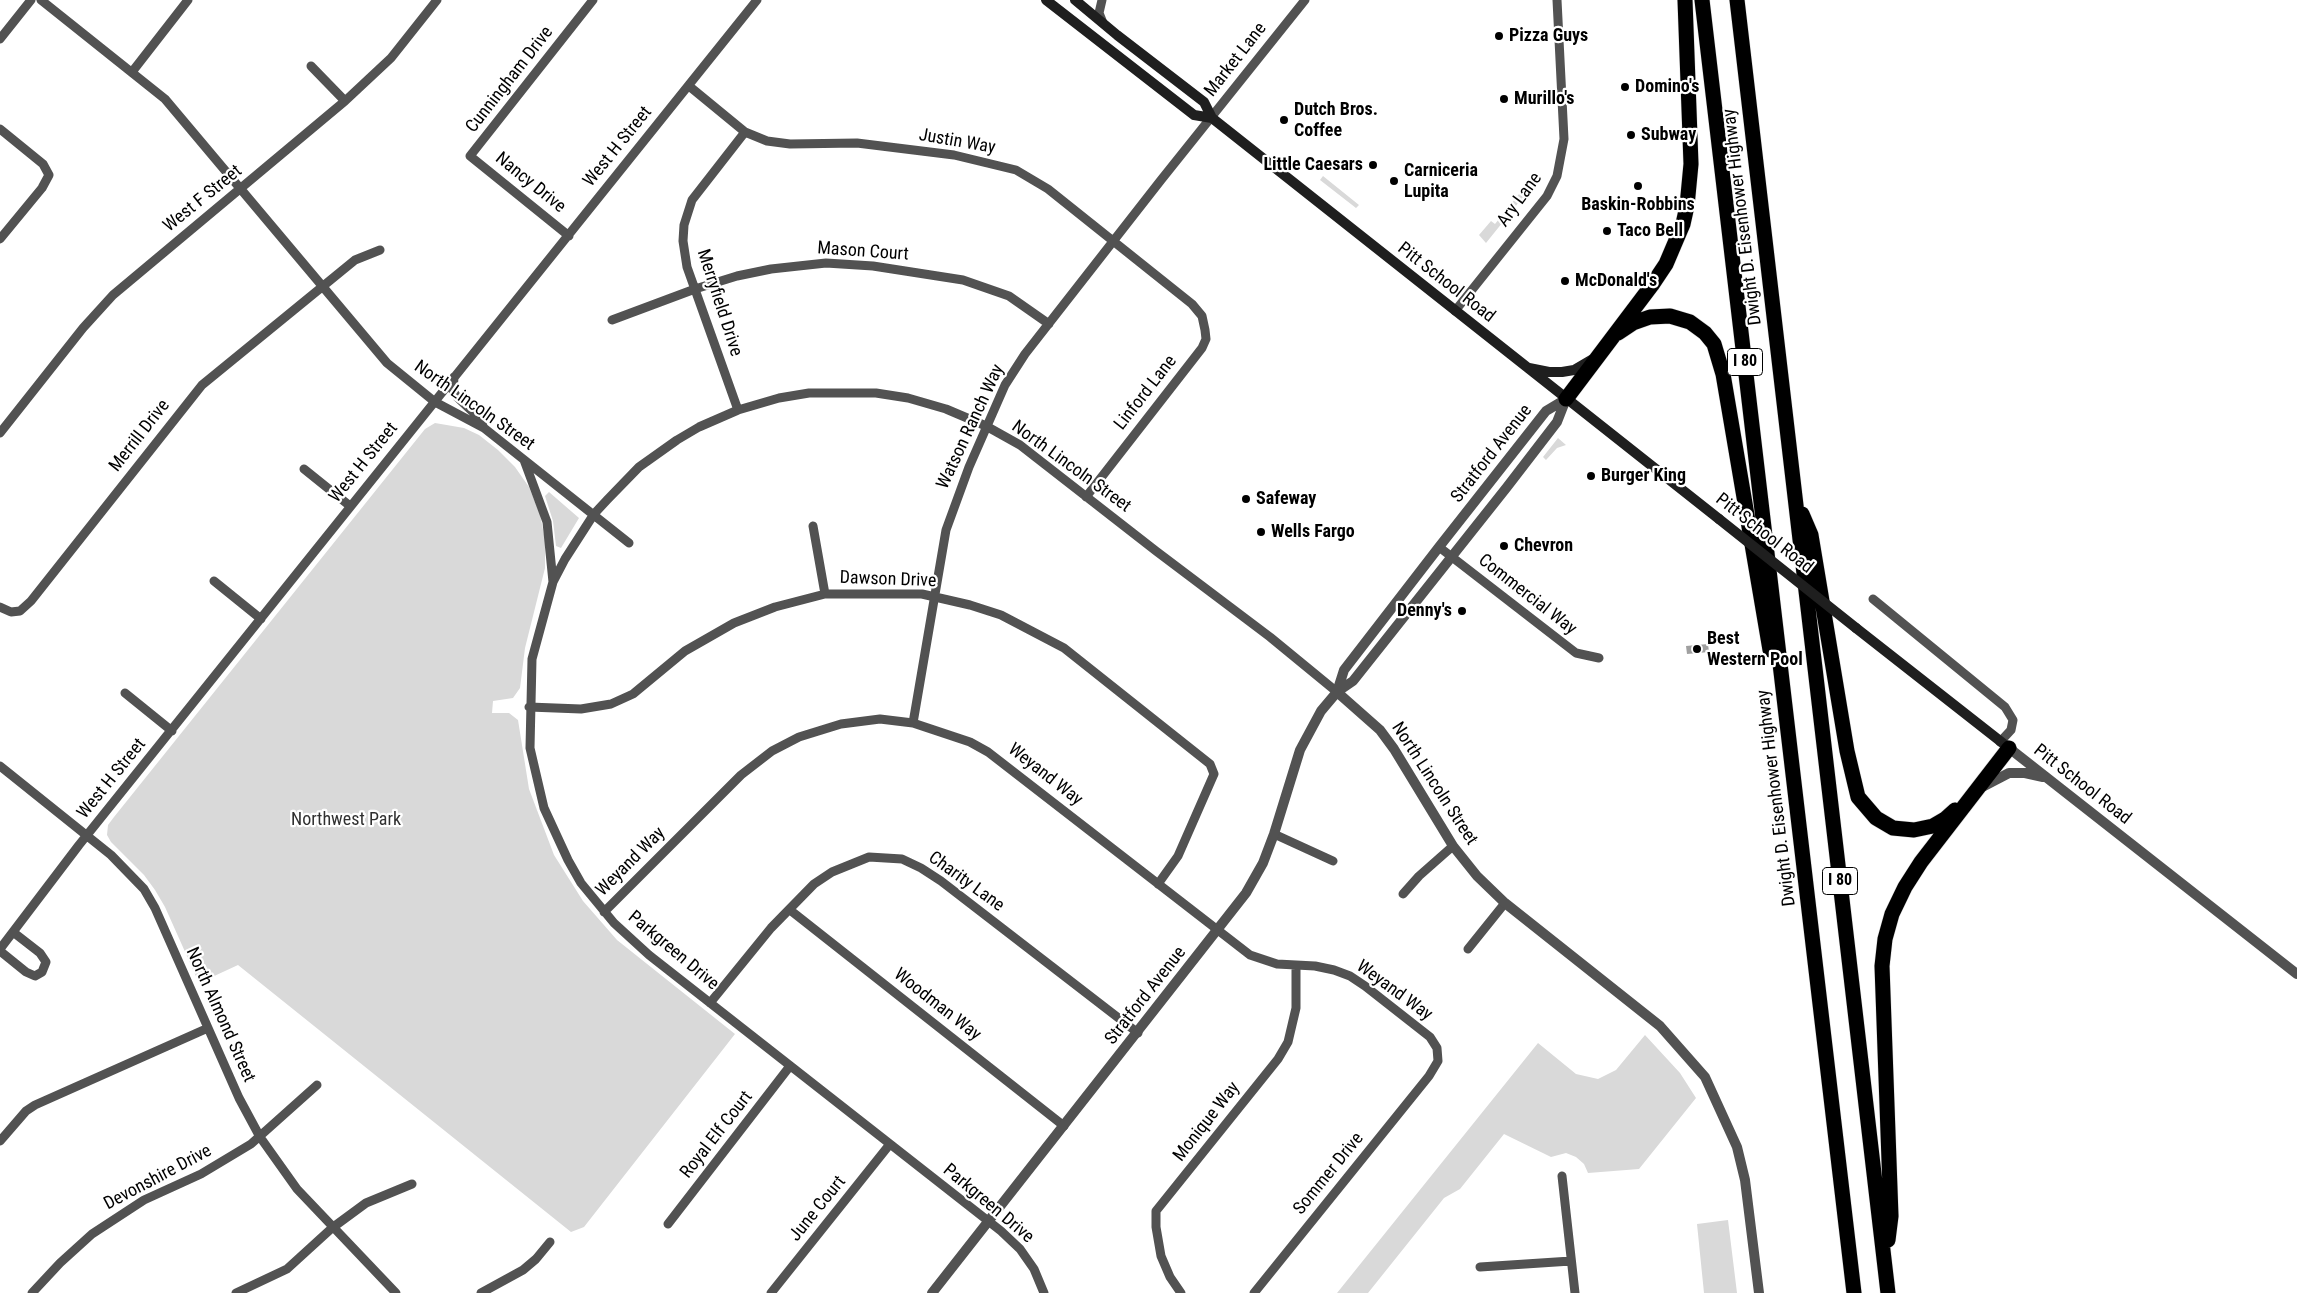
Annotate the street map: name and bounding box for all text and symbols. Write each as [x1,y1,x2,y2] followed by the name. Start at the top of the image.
[1200,19,1272,101] street label: Market Lane
[462,23,558,137] street label: Cunningham Drive
[1509,25,1588,47] place label: Pizza Guys
[1493,30,1505,42] marker: Pizza Guys
[1635,76,1699,98] place label: Domino's
[1619,81,1631,93] marker: Domino's
[1514,88,1575,110] place label: Murillo's
[1498,93,1510,105] marker: Murillo's
[1294,99,1378,142] place label: Dutch Bros. Coffee
[579,103,657,191] street label: West H Street
[1719,108,1767,326] street label: Dwight D. Eisenhower Highway
[1278,114,1290,126] marker: Dutch Bros. Coffee
[1641,124,1696,146] place label: Subway
[917,125,997,159] street label: Justin Way
[1625,129,1637,141] marker: Subway
[490,148,570,218] street label: Nancy Drive
[1263,154,1363,176] place label: Little Caesars
[1367,159,1379,171] marker: Little Caesars
[1404,160,1478,202] place label: Carniceria Lupita
[159,161,247,237] street label: West F Street
[1493,169,1547,231] street label: Ary Lane
[1388,175,1400,187] marker: Carniceria Lupita
[1632,180,1644,192] marker: Baskin-Robbins
[1581,194,1695,216] place label: Baskin-Robbins
[1617,220,1683,242] place label: Taco Bell
[1601,225,1613,237] marker: Taco Bell
[817,238,909,266] street label: Mason Court
[1393,238,1499,328] street label: Pitt School Road
[692,247,746,359] street label: Merryfield Drive
[1575,270,1657,292] place label: McDonald's
[1559,275,1571,287] marker: McDonald's
[1728,348,1762,376] road number: I 80
[1110,351,1182,435] street label: Linford Lane
[410,356,538,456] street label: North Lincoln Street
[933,361,1009,493] street label: Watson Ranch Way
[105,396,175,476] street label: Merrill Drive
[1447,401,1537,507] street label: Stratford Avenue
[1007,416,1135,518] street label: North Lincoln Street
[325,419,403,507] street label: West H Street
[1601,465,1686,487] place label: Burger King
[1585,470,1597,482] marker: Burger King
[1256,488,1316,510] place label: Safeway
[1711,489,1817,579] street label: Pitt School Road
[1240,493,1252,505] marker: Safeway
[1271,521,1355,543] place label: Wells Fargo
[1255,526,1267,538] marker: Wells Fargo
[1514,535,1573,557] place label: Chevron
[1498,540,1510,552] marker: Chevron
[1474,550,1580,640] street label: Commercial Way
[839,568,937,592] street label: Dawson Drive
[1397,600,1452,622] place label: Denny's
[1456,605,1468,617] marker: Denny's
[1707,628,1803,670] place label: Best Western Pool
[1691,643,1703,655] marker: Best Western Pool
[1753,689,1801,907] street label: Dwight D. Eisenhower Highway
[1386,718,1482,850] street label: North Lincoln Street
[73,735,151,823] street label: West H Street
[1003,739,1087,811] street label: Weyand Way
[2029,740,2135,830] street label: Pitt School Road
[291,809,401,831] park label: Northwest Park
[592,823,670,901] street label: Weyand Way
[924,847,1008,917] street label: Charity Lane
[1822,868,1858,894] road number: I 80
[623,907,723,995] street label: Parkgreen Drive
[1101,943,1191,1049] street label: Stratford Avenue
[181,944,259,1086] street label: North Almond Street
[1352,956,1436,1026] street label: Weyand Way
[889,964,985,1046] street label: Woodman Way
[1169,1078,1245,1166] street label: Monique Way
[676,1087,758,1183] street label: Royal Elf Court
[1289,1129,1369,1219] street label: Sommer Drive
[101,1141,215,1215] street label: Devonshire Drive
[938,1160,1038,1248] street label: Parkgreen Drive
[785,1172,851,1246] street label: June Court

